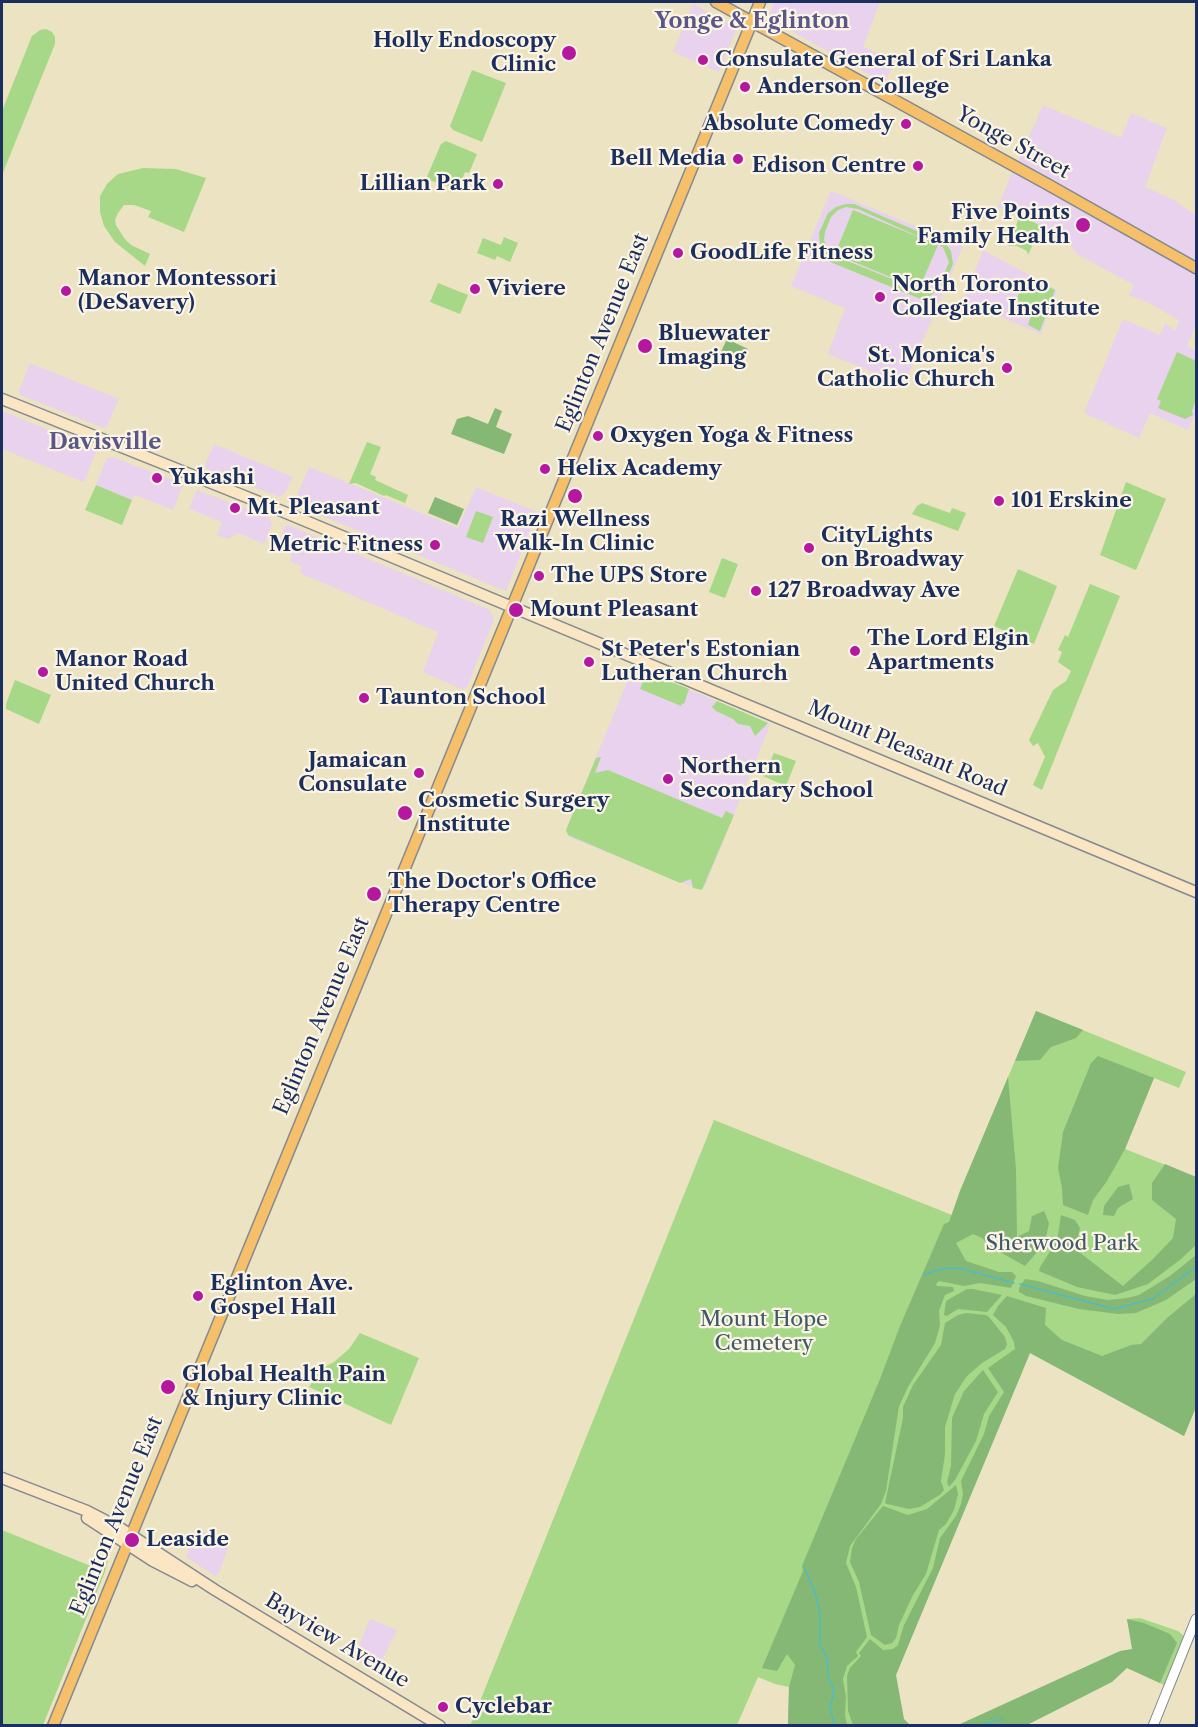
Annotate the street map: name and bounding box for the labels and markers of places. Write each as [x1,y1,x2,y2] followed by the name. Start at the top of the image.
[373,28,556,78] place label: Holly Endoscopy Clinic
[560,44,578,62] marker: Holly Endoscopy Clinic
[715,47,1052,73] place label: Consulate General of Sri Lanka
[696,53,710,67] marker: Consulate General of Sri Lanka
[757,74,949,100] place label: Anderson College
[738,80,752,94] marker: Anderson College
[703,111,894,137] place label: Absolute Comedy
[899,117,913,131] marker: Absolute Comedy
[610,146,726,172] place label: Bell Media
[731,152,745,166] marker: Bell Media
[752,153,906,179] place label: Edison Centre
[911,159,925,173] marker: Edison Centre
[360,171,486,197] place label: Lillian Park
[491,177,505,191] marker: Lillian Park
[917,200,1070,250] place label: Five Points Family Health
[1074,216,1092,234] marker: Five Points Family Health
[690,240,873,266] place label: GoodLife Fitness
[671,246,685,260] marker: GoodLife Fitness
[78,266,277,316] place label: Manor Montessori (DeSavery)
[892,272,1100,322] place label: North Toronto Collegiate Institute
[487,276,566,302] place label: Viviere
[468,282,482,296] marker: Viviere
[59,284,73,298] marker: Manor Montessori (DeSavery)
[873,290,887,304] marker: North Toronto Collegiate Institute
[658,321,770,371] place label: Bluewater Imaging
[636,337,654,355] marker: Bluewater Imaging
[817,343,995,393] place label: St. Monica's Catholic Church
[1000,361,1014,375] marker: St. Monica's Catholic Church
[610,423,853,449] place label: Oxygen Yoga & Fitness
[591,429,605,443] marker: Oxygen Yoga & Fitness
[557,456,722,482] place label: Helix Academy
[538,462,552,476] marker: Helix Academy
[169,465,254,491] place label: Yukashi
[150,471,164,485] marker: Yukashi
[566,487,584,505] marker: Razi Wellness Walk-In Clinic
[1011,488,1132,514] place label: 101 Erskine
[992,494,1006,508] marker: 101 Erskine
[247,495,380,521] place label: Mt. Pleasant
[228,501,242,515] marker: Mt. Pleasant
[496,507,654,557] place label: Razi Wellness Walk-In Clinic
[821,523,963,573] place label: CityLights on Broadway
[269,532,423,558] place label: Metric Fitness
[428,538,442,552] marker: Metric Fitness
[802,541,816,555] marker: CityLights on Broadway
[551,563,707,589] place label: The UPS Store
[532,569,546,583] marker: The UPS Store
[768,578,960,604] place label: 127 Broadway Ave
[749,584,763,598] marker: 127 Broadway Ave
[530,597,698,623] place label: Mount Pleasant
[507,601,525,619] marker: Mount Pleasant
[867,626,1029,676] place label: The Lord Elgin Apartments
[601,637,800,687] place label: St Peter's Estonian Lutheran Church
[848,644,862,658] marker: The Lord Elgin Apartments
[55,647,215,697] place label: Manor Road United Church
[582,655,596,669] marker: St Peter's Estonian Lutheran Church
[36,665,50,679] marker: Manor Road United Church
[376,685,546,711] place label: Taunton School
[357,691,371,705] marker: Taunton School
[298,748,407,798] place label: Jamaican Consulate
[680,754,873,804] place label: Northern Secondary School
[412,766,426,780] marker: Jamaican Consulate
[661,772,675,786] marker: Northern Secondary School
[418,788,609,838] place label: Cosmetic Surgery Institute
[396,804,414,822] marker: Cosmetic Surgery Institute
[388,869,597,919] place label: The Doctor's Office Therapy Centre
[365,885,383,903] marker: The Doctor's Office Therapy Centre
[210,1271,353,1321] place label: Eglinton Ave. Gospel Hall
[191,1289,205,1303] marker: Eglinton Ave. Gospel Hall
[182,1362,386,1412] place label: Global Health Pain & Injury Clinic
[159,1378,177,1396] marker: Global Health Pain & Injury Clinic
[146,1527,229,1553] place label: Leaside
[123,1531,141,1549] marker: Leaside
[455,1694,552,1720] place label: Cyclebar
[436,1700,450,1714] marker: Cyclebar

